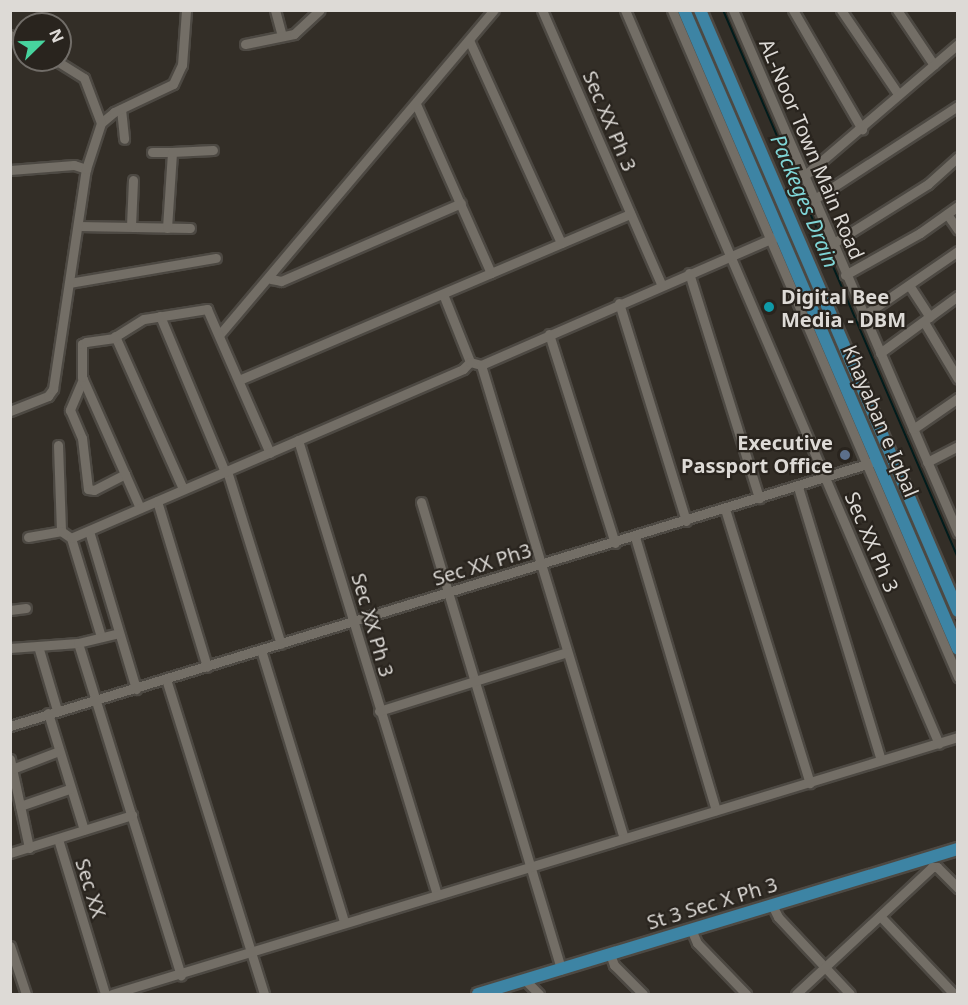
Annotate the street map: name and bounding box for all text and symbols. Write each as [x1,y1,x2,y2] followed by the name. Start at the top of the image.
[12,12,72,72] north arrow
[44,25,69,46] text: N
[755,35,869,263] street label: AL-Noor Town Main Road
[578,67,642,175] street label: Sec XX Ph 3
[766,131,844,271] water label: Packeges Drain
[781,284,906,331] place label: Digital Bee Media - DBM
[762,300,776,314] marker: Digital Bee Media - DBM
[838,341,924,501] street label: Khayaban e Iqbal
[681,431,833,478] place label: Executive Passport Office
[838,448,852,462] marker: Executive Passport Office
[840,488,904,596] street label: Sec XX Ph 3
[430,538,534,590] street label: Sec XX Ph3
[347,570,399,680] street label: Sec XX Ph 3
[71,856,111,920] street label: Sec XX
[644,872,780,934] street label: St 3 Sec X Ph 3

